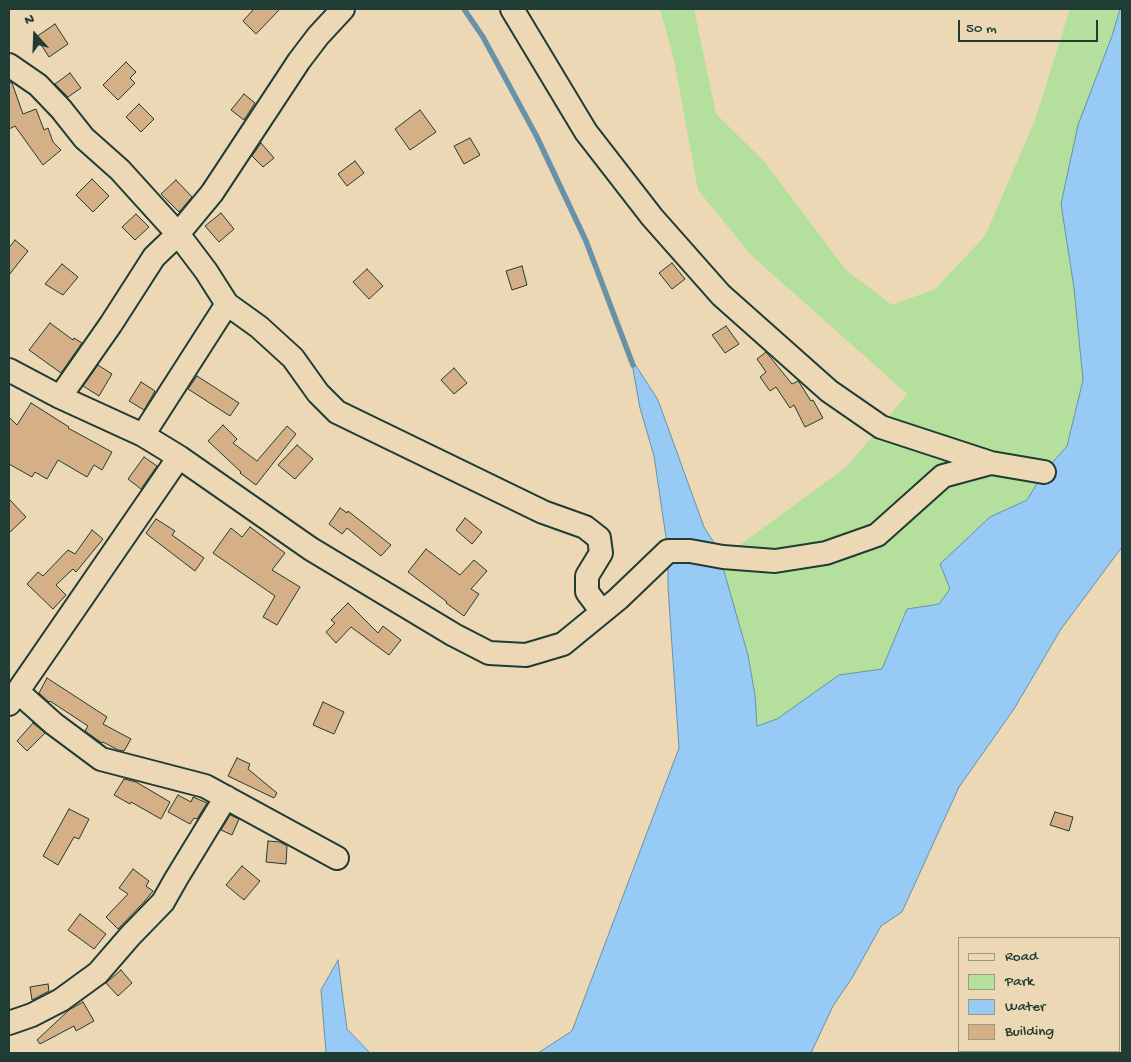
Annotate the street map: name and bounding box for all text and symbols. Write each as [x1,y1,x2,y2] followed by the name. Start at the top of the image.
[10,10,60,60] north arrow
[961,10,1101,42] scale bar
[22,11,37,30] text: N
[966,20,997,38] text: 50 m
[958,937,1121,1052] legend
[1005,948,1038,966] text: Road
[1005,973,1034,991] text: Park
[1005,998,1045,1016] text: Water
[1005,1023,1054,1041] text: Building

